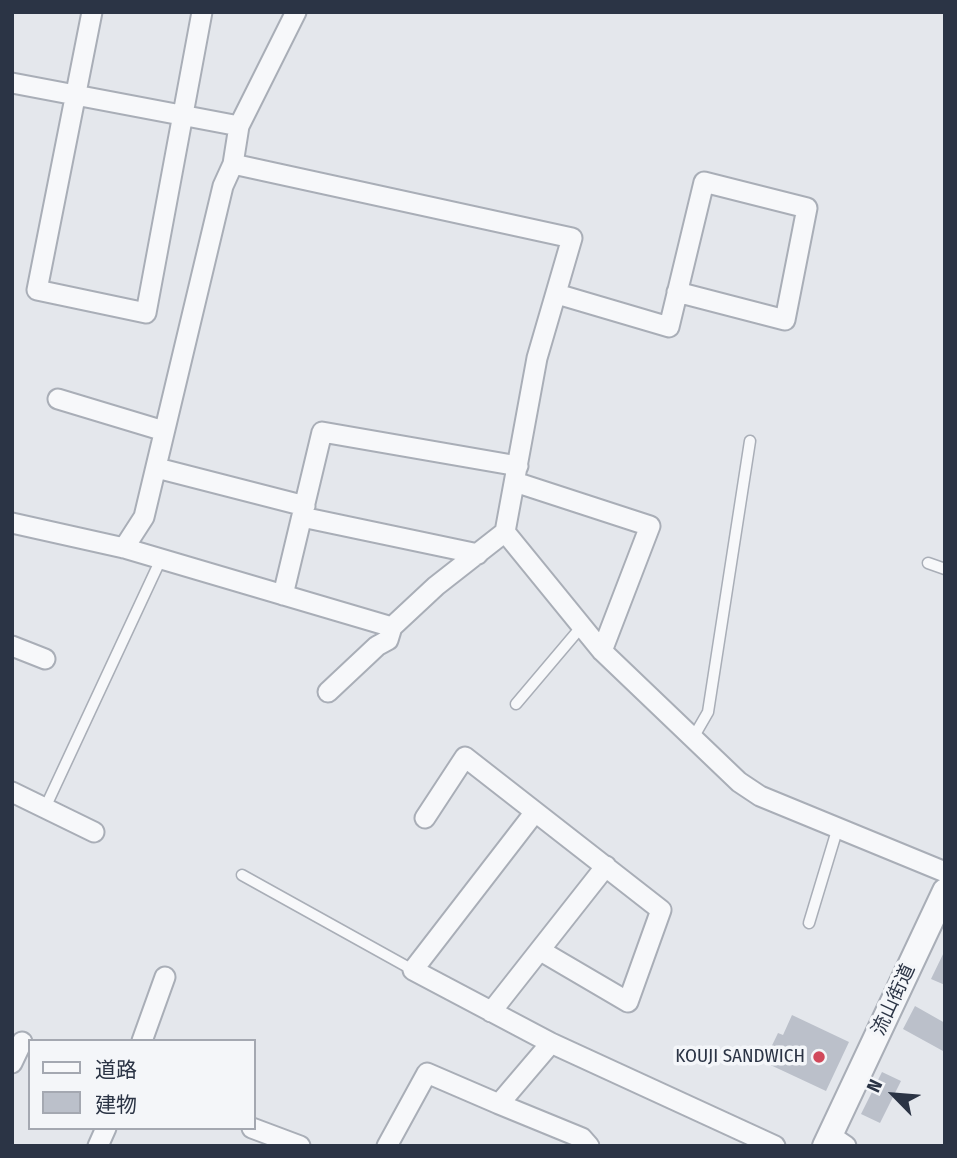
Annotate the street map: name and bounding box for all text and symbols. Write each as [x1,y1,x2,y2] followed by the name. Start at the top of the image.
[868,961,920,1039] street label: 流山街道
[28,1039,256,1130] legend
[675,1046,805,1068] place label: KOUJI SANDWICH
[811,1049,827,1065] marker: KOUJI SANDWICH
[95,1057,137,1083] text: 道路
[859,1060,929,1130] north arrow
[862,1076,887,1096] text: N
[95,1092,137,1118] text: 建物

